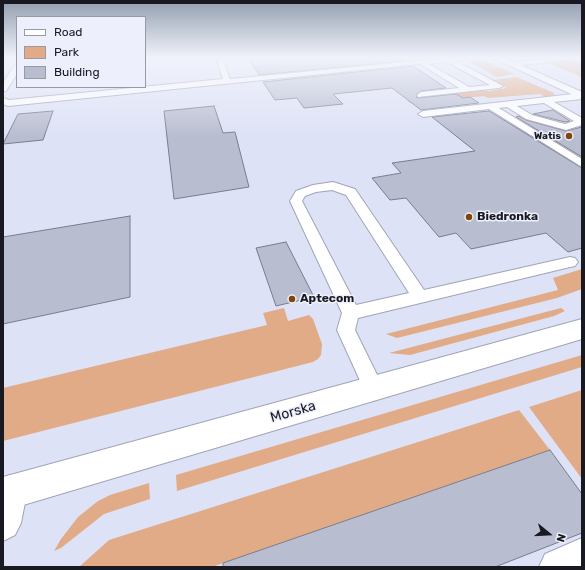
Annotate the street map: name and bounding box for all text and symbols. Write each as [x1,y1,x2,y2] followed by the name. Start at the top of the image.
[16,16,146,88] legend
[54,25,82,39] text: Road
[54,45,79,59] text: Park
[54,65,100,79] text: Building
[534,130,561,142] place label: Watis
[564,131,574,141] marker: Watis
[477,210,538,224] place label: Biedronka
[464,212,474,222] marker: Biedronka
[300,292,354,306] place label: Aptecom
[287,294,297,304] marker: Aptecom
[268,398,318,426] street label: Morska
[529,514,569,554] north arrow
[553,532,568,544] text: N

